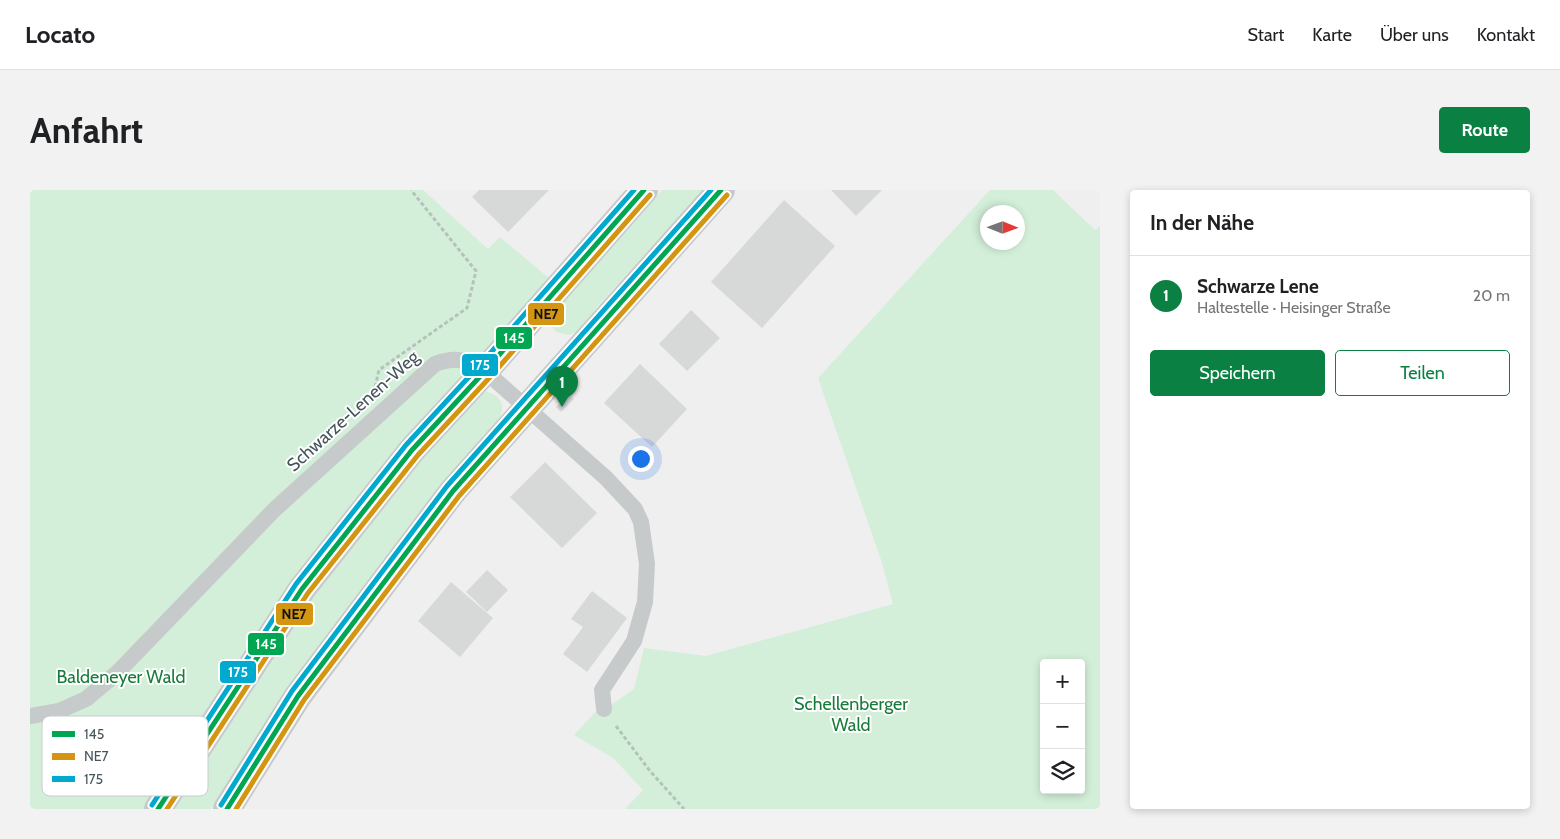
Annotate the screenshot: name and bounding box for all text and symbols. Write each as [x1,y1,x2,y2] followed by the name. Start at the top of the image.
[25,20,95,49] text: Locato
[1248,24,1284,46] text: Start
[1312,24,1352,46] text: Karte
[1380,24,1449,46] text: Über uns
[1477,24,1535,46] text: Kontakt
[1439,107,1530,153] button: Route
[30,109,143,152] text: Anfahrt
[980,205,1025,250] north arrow
[1150,210,1254,235] text: In der Nähe
[1197,275,1319,298] text: Schwarze Lene
[1163,286,1169,305] text: 1
[1473,286,1510,305] text: 20 m
[1197,298,1391,317] text: Haltestelle · Heisinger Straße
[527,302,565,326] line badge: NE7
[534,305,559,323] text: NE7
[495,326,533,350] line badge: 145
[503,329,525,347] text: 145
[282,345,424,476] street label: Schwarze-Lenen-Weg
[1150,350,1325,396] button: Speichern
[1335,350,1510,396] button: Teilen
[461,353,499,377] line badge: 175
[470,356,490,374] text: 175
[546,366,578,407] pin: 1
[628,446,654,472] your location
[275,602,314,626] line badge: NE7
[282,605,307,623] text: NE7
[247,632,285,656] line badge: 145
[255,635,277,653] text: 145
[1040,659,1085,794] map controls
[1040,659,1085,704] button: +
[219,660,257,684] line badge: 175
[228,663,248,681] text: 175
[57,666,185,688] park label: Baldeneyer Wald
[794,693,908,736] park label: Schellenberger Wald
[1040,704,1085,749] button: −
[42,716,208,796] legend
[84,725,104,743] text: 145
[84,747,109,765] text: NE7
[1040,749,1085,794] button: layers
[84,770,103,788] text: 175

